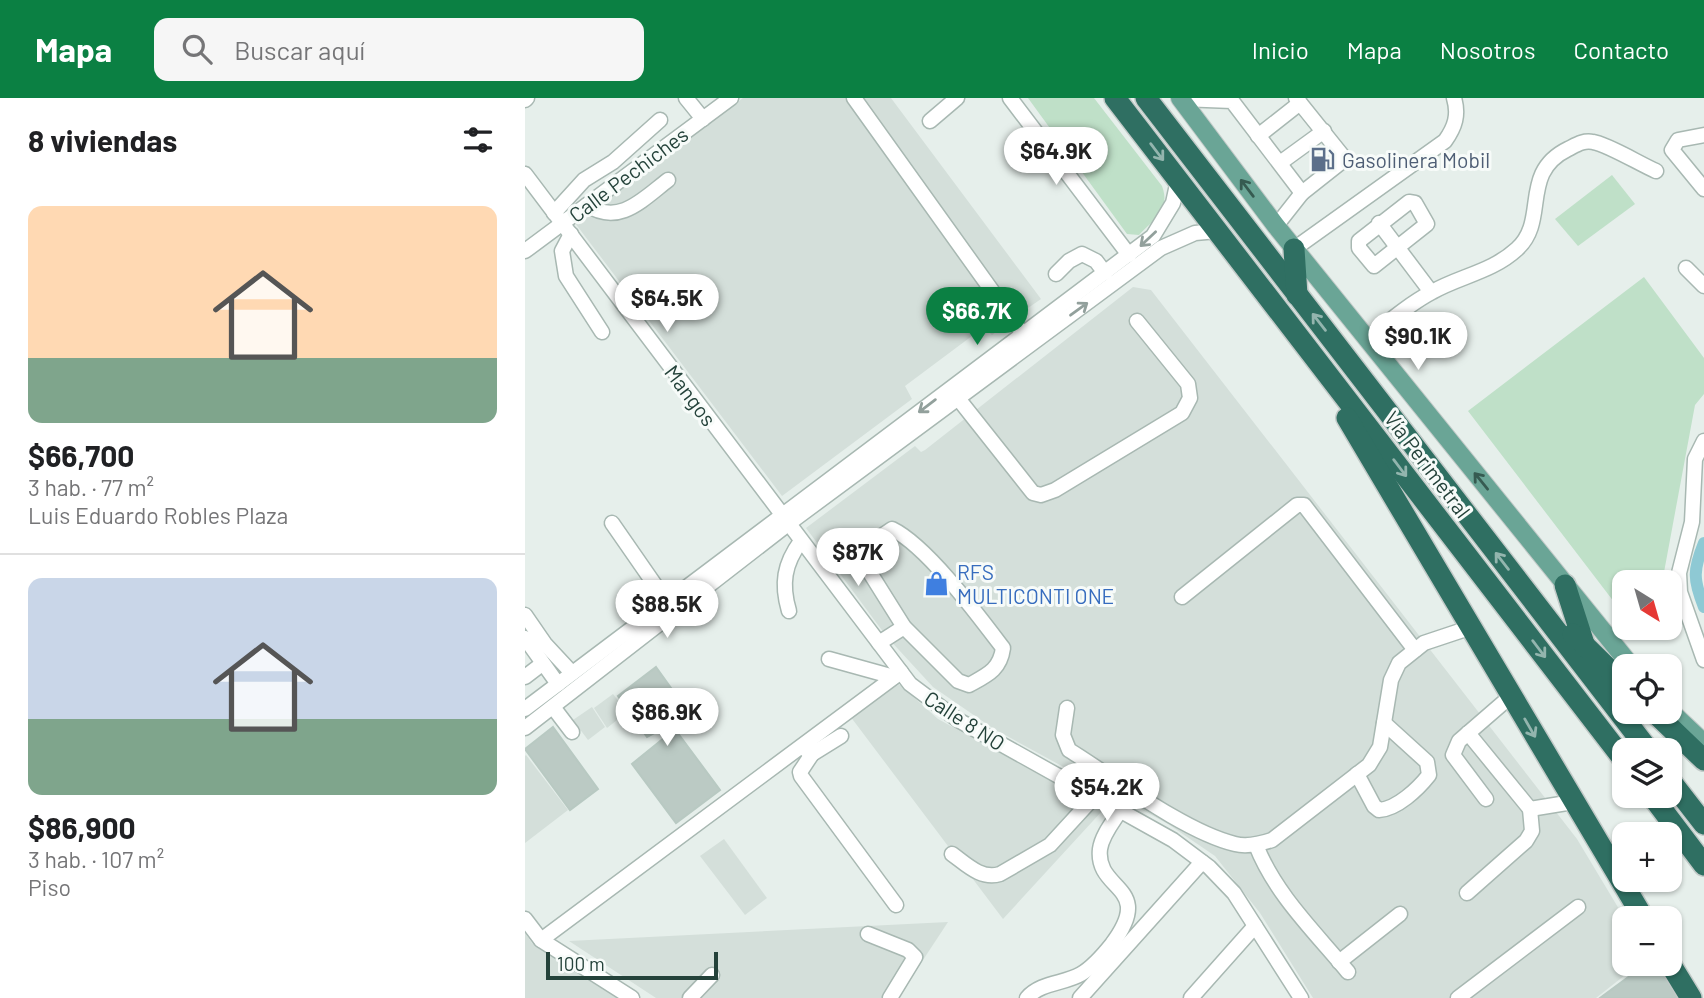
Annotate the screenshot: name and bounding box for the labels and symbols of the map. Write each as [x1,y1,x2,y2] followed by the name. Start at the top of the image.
[564,121,692,227] street label: Calle Pechiches
[999,127,1113,187] pin: $64.9K
[1149,143,1164,161] one-way arrow
[1308,145,1336,173] fuel station icon: Gasolinera Mobil
[1342,147,1490,172] place label: Gasolinera Mobil
[1240,179,1255,198] one-way arrow
[1140,231,1157,248] one-way arrow
[610,274,724,334] pin: $64.5K
[920,288,1034,347] pin: $66.7K
[1069,301,1088,316] one-way arrow
[1361,313,1475,372] pin: $90.1K
[1311,314,1326,332] one-way arrow
[660,360,722,430] street label: Mangos
[918,398,937,413] one-way arrow
[1380,406,1476,522] street label: Vía Perimetral
[1393,459,1408,477] one-way arrow
[1473,472,1488,490] one-way arrow
[817,528,899,588] pin: $87K
[1494,552,1509,571] one-way arrow
[957,559,1114,608] place label: RFS MULTICONTI ONE
[923,569,951,597] shop icon: RFS MULTICONTI ONE
[1612,570,1682,640] north arrow
[610,580,724,640] pin: $88.5K
[1531,639,1546,658] one-way arrow
[920,685,1010,755] street label: Calle 8 NO
[610,688,724,748] pin: $86.9K
[1523,718,1537,738] one-way arrow
[1050,764,1164,823] pin: $54.2K
[546,949,717,981] scale bar

